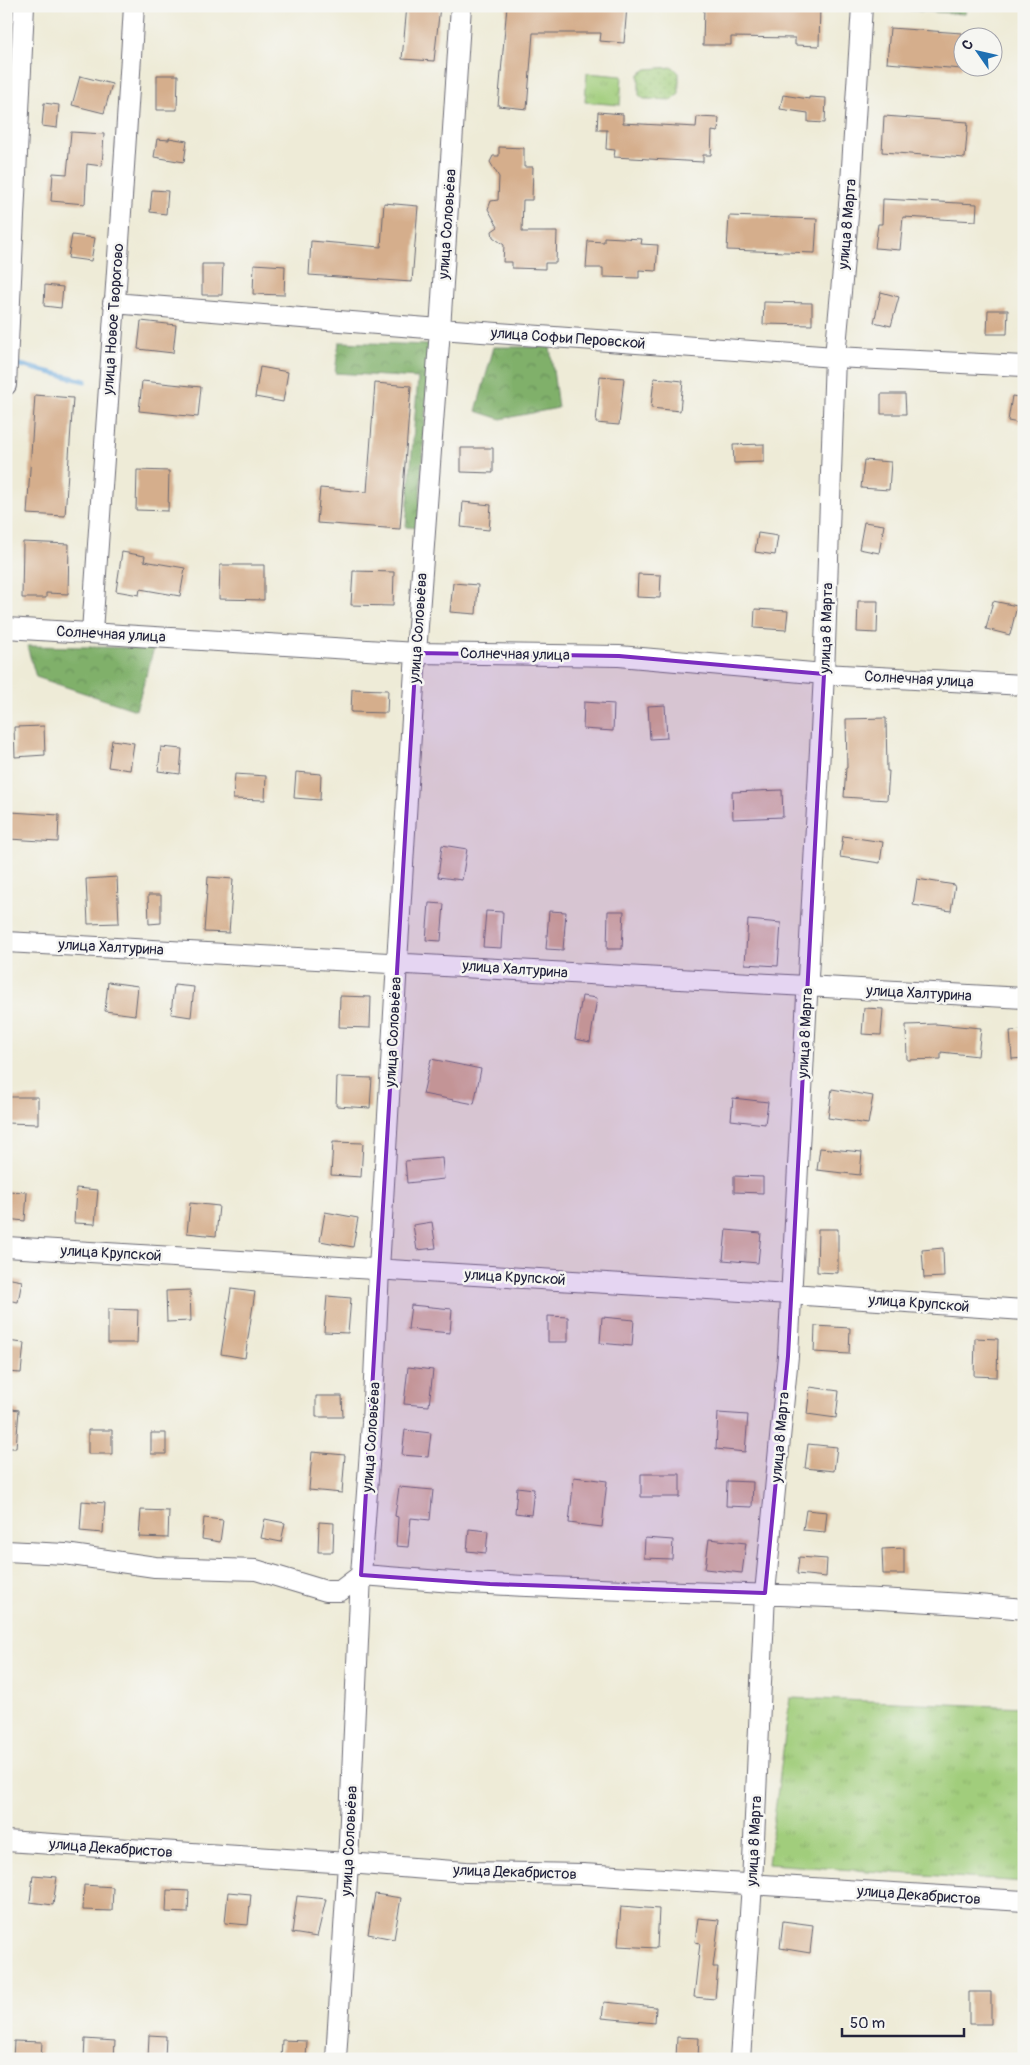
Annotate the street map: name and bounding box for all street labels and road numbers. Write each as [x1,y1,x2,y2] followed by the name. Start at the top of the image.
[434,168,461,281] street label: улица Соловьёва
[834,178,861,271] street label: улица 8 Марта
[99,243,128,396] street label: улица Новое Творогово
[489,324,646,353] street label: улица Софьи Перовской
[405,572,432,685] street label: улица Соловьёва
[815,582,838,675] street label: улица 8 Марта
[56,622,166,647] street label: Солнечная улица
[460,644,570,665] street label: Солнечная улица
[864,667,974,692] street label: Солнечная улица
[57,935,164,960] street label: улица Халтурина
[461,956,568,983] street label: улица Халтурина
[381,976,406,1089] street label: улица Соловьёва
[865,981,972,1006] street label: улица Халтурина
[794,987,817,1080] street label: улица 8 Марта
[59,1241,162,1266] street label: улица Крупской
[463,1265,566,1290] street label: улица Крупской
[867,1290,970,1316] street label: улица Крупской
[358,1381,385,1494] street label: улица Соловьёва
[767,1391,794,1484] street label: улица 8 Марта
[337,1785,362,1898] street label: улица Соловьёва
[743,1795,766,1888] street label: улица 8 Марта
[48,1835,173,1862] street label: улица Декабристов
[452,1861,577,1884] street label: улица Декабристов
[856,1882,981,1909] street label: улица Декабристов

